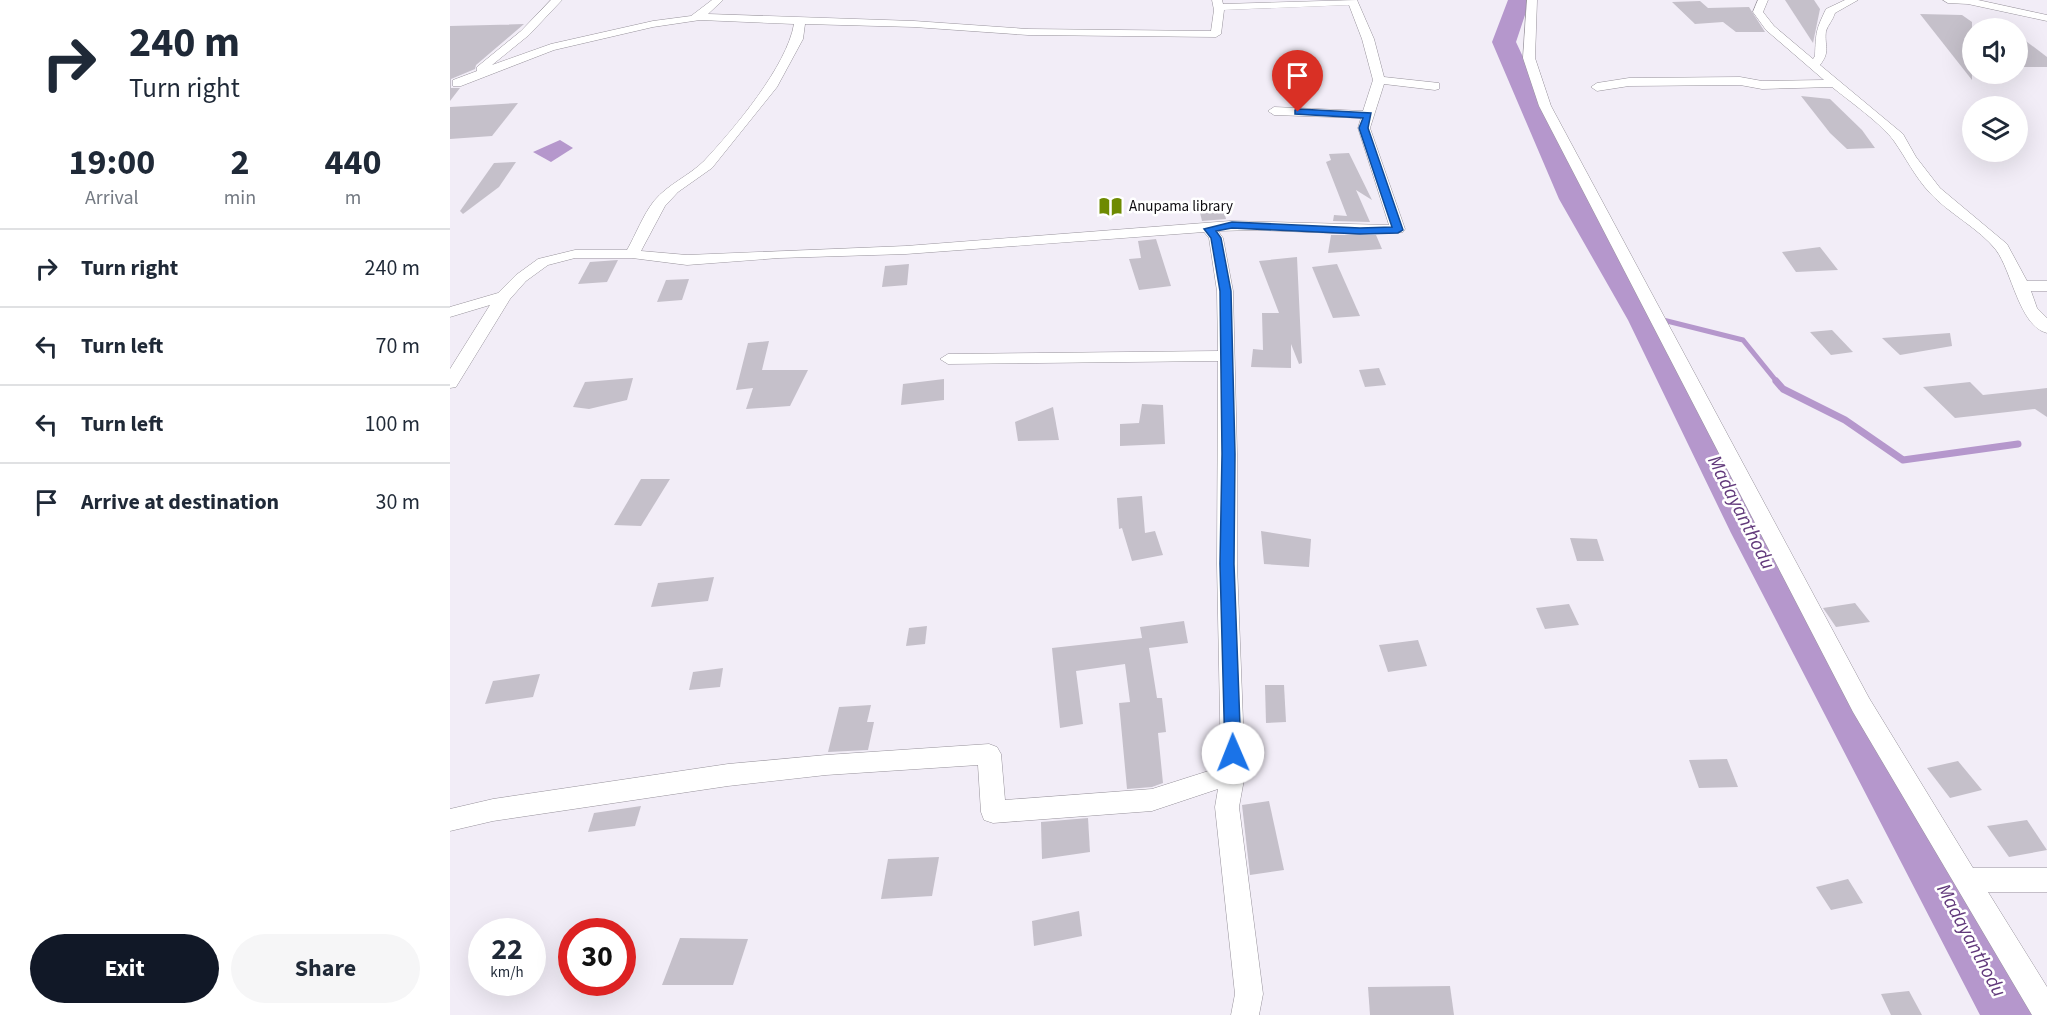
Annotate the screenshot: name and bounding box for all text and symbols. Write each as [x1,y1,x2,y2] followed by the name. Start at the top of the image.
[129,13,240,73] text: 240 m
[1962,18,2028,162] map controls
[1962,18,2028,84] button: sound
[30,24,108,102] icon: right
[1272,50,1323,112] pin
[1281,59,1314,92] icon: arrive
[129,69,240,108] text: Turn right
[1962,96,2028,162] button: layers
[68,137,155,188] text: 19:00
[230,137,249,188] text: 2
[325,137,382,188] text: 440
[85,184,139,212] text: Arrival
[224,184,256,212] text: min
[345,184,361,212] text: m
[1098,193,1124,219] library icon: Anupama library
[1129,196,1233,217] place label: Anupama library
[30,252,63,285] icon: right
[81,252,178,284] text: Turn right
[365,252,420,284] text: 240 m
[30,330,63,363] icon: left
[81,330,163,362] text: Turn left
[375,330,420,362] text: 70 m
[30,408,63,441] icon: left
[81,408,163,440] text: Turn left
[365,408,420,440] text: 100 m
[1700,451,1782,574] water label: Madayanthodu
[30,486,63,519] icon: arrive
[81,486,279,518] text: Arrive at destination
[375,486,420,518] text: 30 m
[1201,721,1265,785] position arrow
[1929,879,2013,1002] water label: Madayanthodu
[558,918,636,996] speed limit sign: 30
[491,928,523,971] text: 22
[30,934,219,1003] button: Exit
[231,934,420,1003] button: Share
[490,962,524,983] text: km/h

